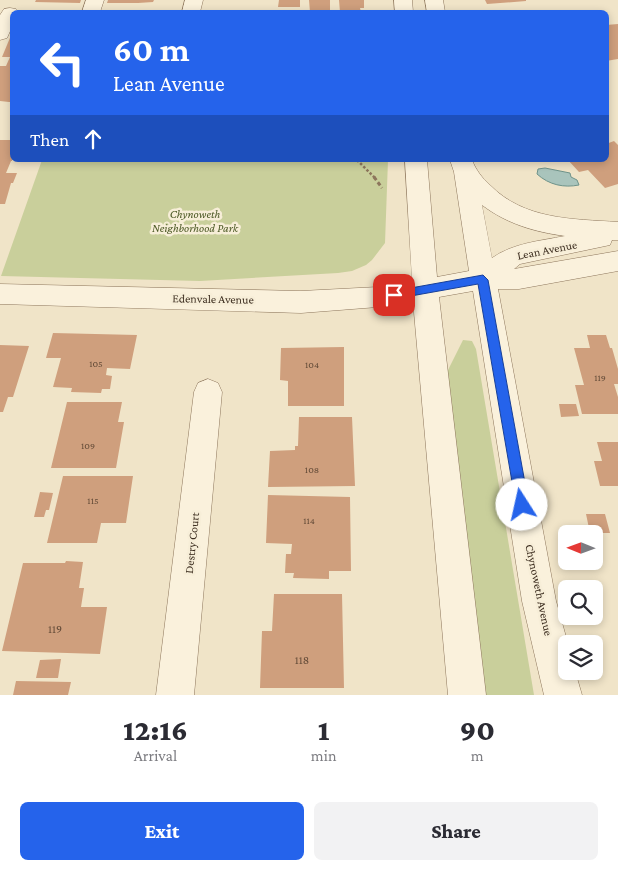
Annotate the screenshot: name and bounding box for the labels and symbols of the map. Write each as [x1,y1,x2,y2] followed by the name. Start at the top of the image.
[152,207,239,235] park label: Chynoweth Neighborhood Park
[516,237,578,263] street label: Lean Avenue
[373,274,415,316] pin
[172,291,254,307] street label: Edenvale Avenue
[89,358,103,369] house number: 105
[305,359,319,370] house number: 104
[594,372,606,383] house number: 119
[81,440,95,451] house number: 109
[305,464,319,475] house number: 108
[495,478,547,530] position arrow
[87,495,99,506] house number: 115
[182,511,202,574] street label: Destry Court
[303,515,315,526] house number: 114
[558,525,602,570] north arrow
[522,543,556,637] street label: Chynoweth Avenue
[48,622,62,636] house number: 119
[295,653,309,667] house number: 118

